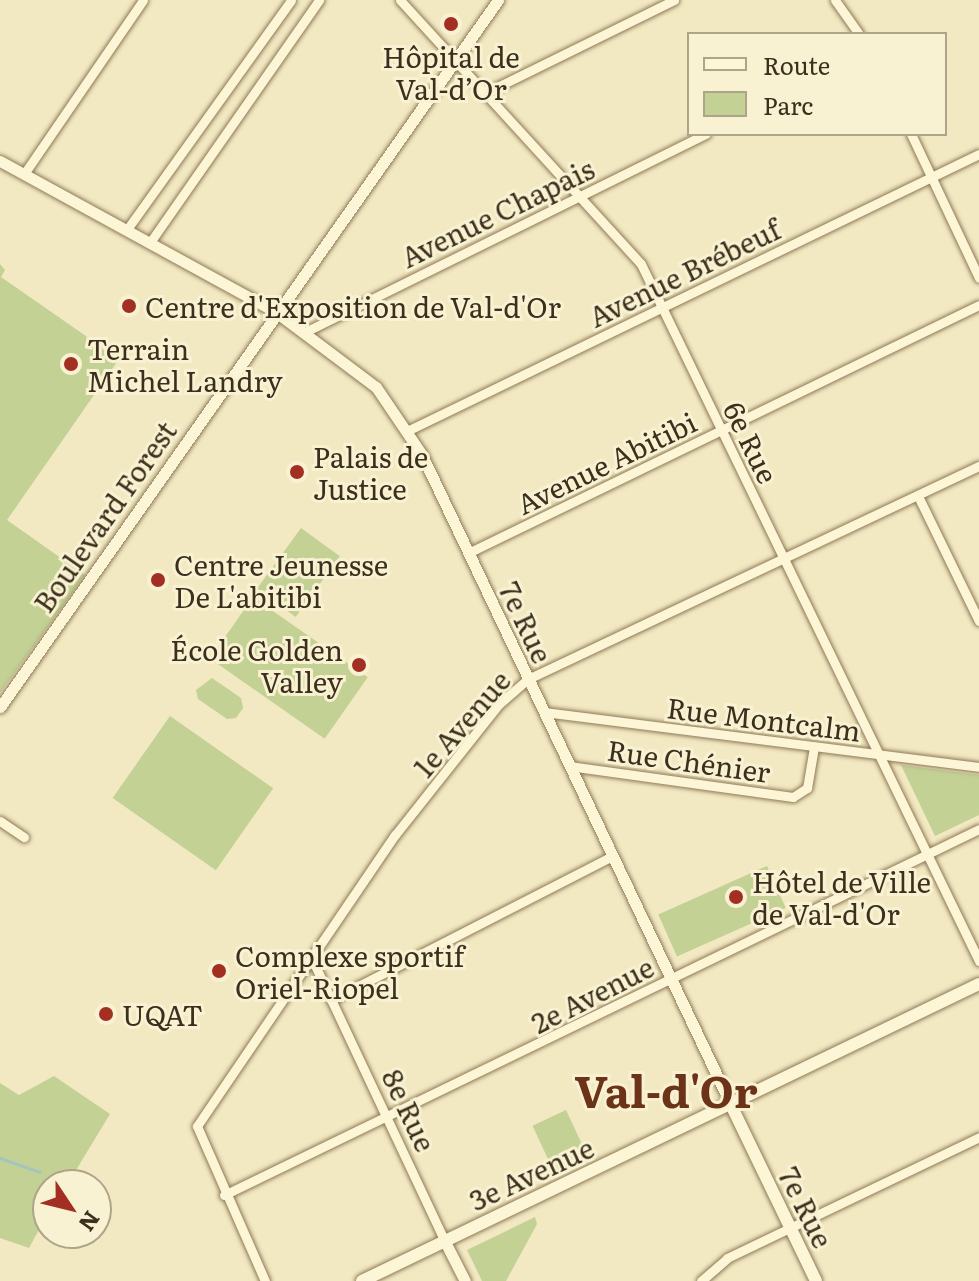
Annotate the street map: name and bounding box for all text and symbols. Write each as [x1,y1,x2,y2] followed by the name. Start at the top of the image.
[440,13,462,35] marker: Hôpital de Val-d’Or
[687,32,947,136] legend
[382,39,520,105] place label: Hôpital de Val-d’Or
[763,47,830,82] text: Route
[763,87,813,122] text: Parc
[395,151,599,273] street label: Avenue Chapais
[583,211,785,333] street label: Avenue Brébeuf
[145,289,561,323] place label: Centre d'Exposition de Val-d'Or
[120,297,138,315] marker: Centre d'Exposition de Val-d'Or
[87,331,283,397] place label: Terrain Michel Landry
[62,355,80,373] marker: Terrain Michel Landry
[718,396,786,488] street label: 6e Rue
[511,404,701,520] street label: Avenue Abitibi
[26,414,182,618] street label: Boulevard Forest
[313,439,428,505] place label: Palais de Justice
[288,463,306,481] marker: Palais de Justice
[174,547,388,613] place label: Centre Jeunesse De L'abitibi
[149,571,167,589] marker: Centre Jeunesse De L'abitibi
[494,576,560,668] street label: 7e Rue
[170,632,343,698] place label: École Golden Valley
[350,656,368,674] marker: École Golden Valley
[406,663,516,783] street label: 1e Avenue
[665,689,863,747] street label: Rue Montcalm
[605,732,773,788] street label: Rue Chénier
[752,864,931,930] place label: Hôtel de Ville de Val-d'Or
[727,888,745,906] marker: Hôtel de Ville de Val-d'Or
[235,938,464,1004] place label: Complexe sportif Oriel-Riopel
[525,949,659,1039] street label: 2e Avenue
[210,962,228,980] marker: Complexe sportif Oriel-Riopel
[122,997,203,1031] place label: UQAT
[97,1005,115,1023] marker: UQAT
[574,1063,758,1115] district label: Val-d'Or
[376,1064,444,1156] street label: 8e Rue
[463,1130,599,1216] street label: 3e Avenue
[773,1161,841,1253] street label: 7e Rue
[32,1169,112,1249] north arrow
[72,1205,109,1239] text: N

